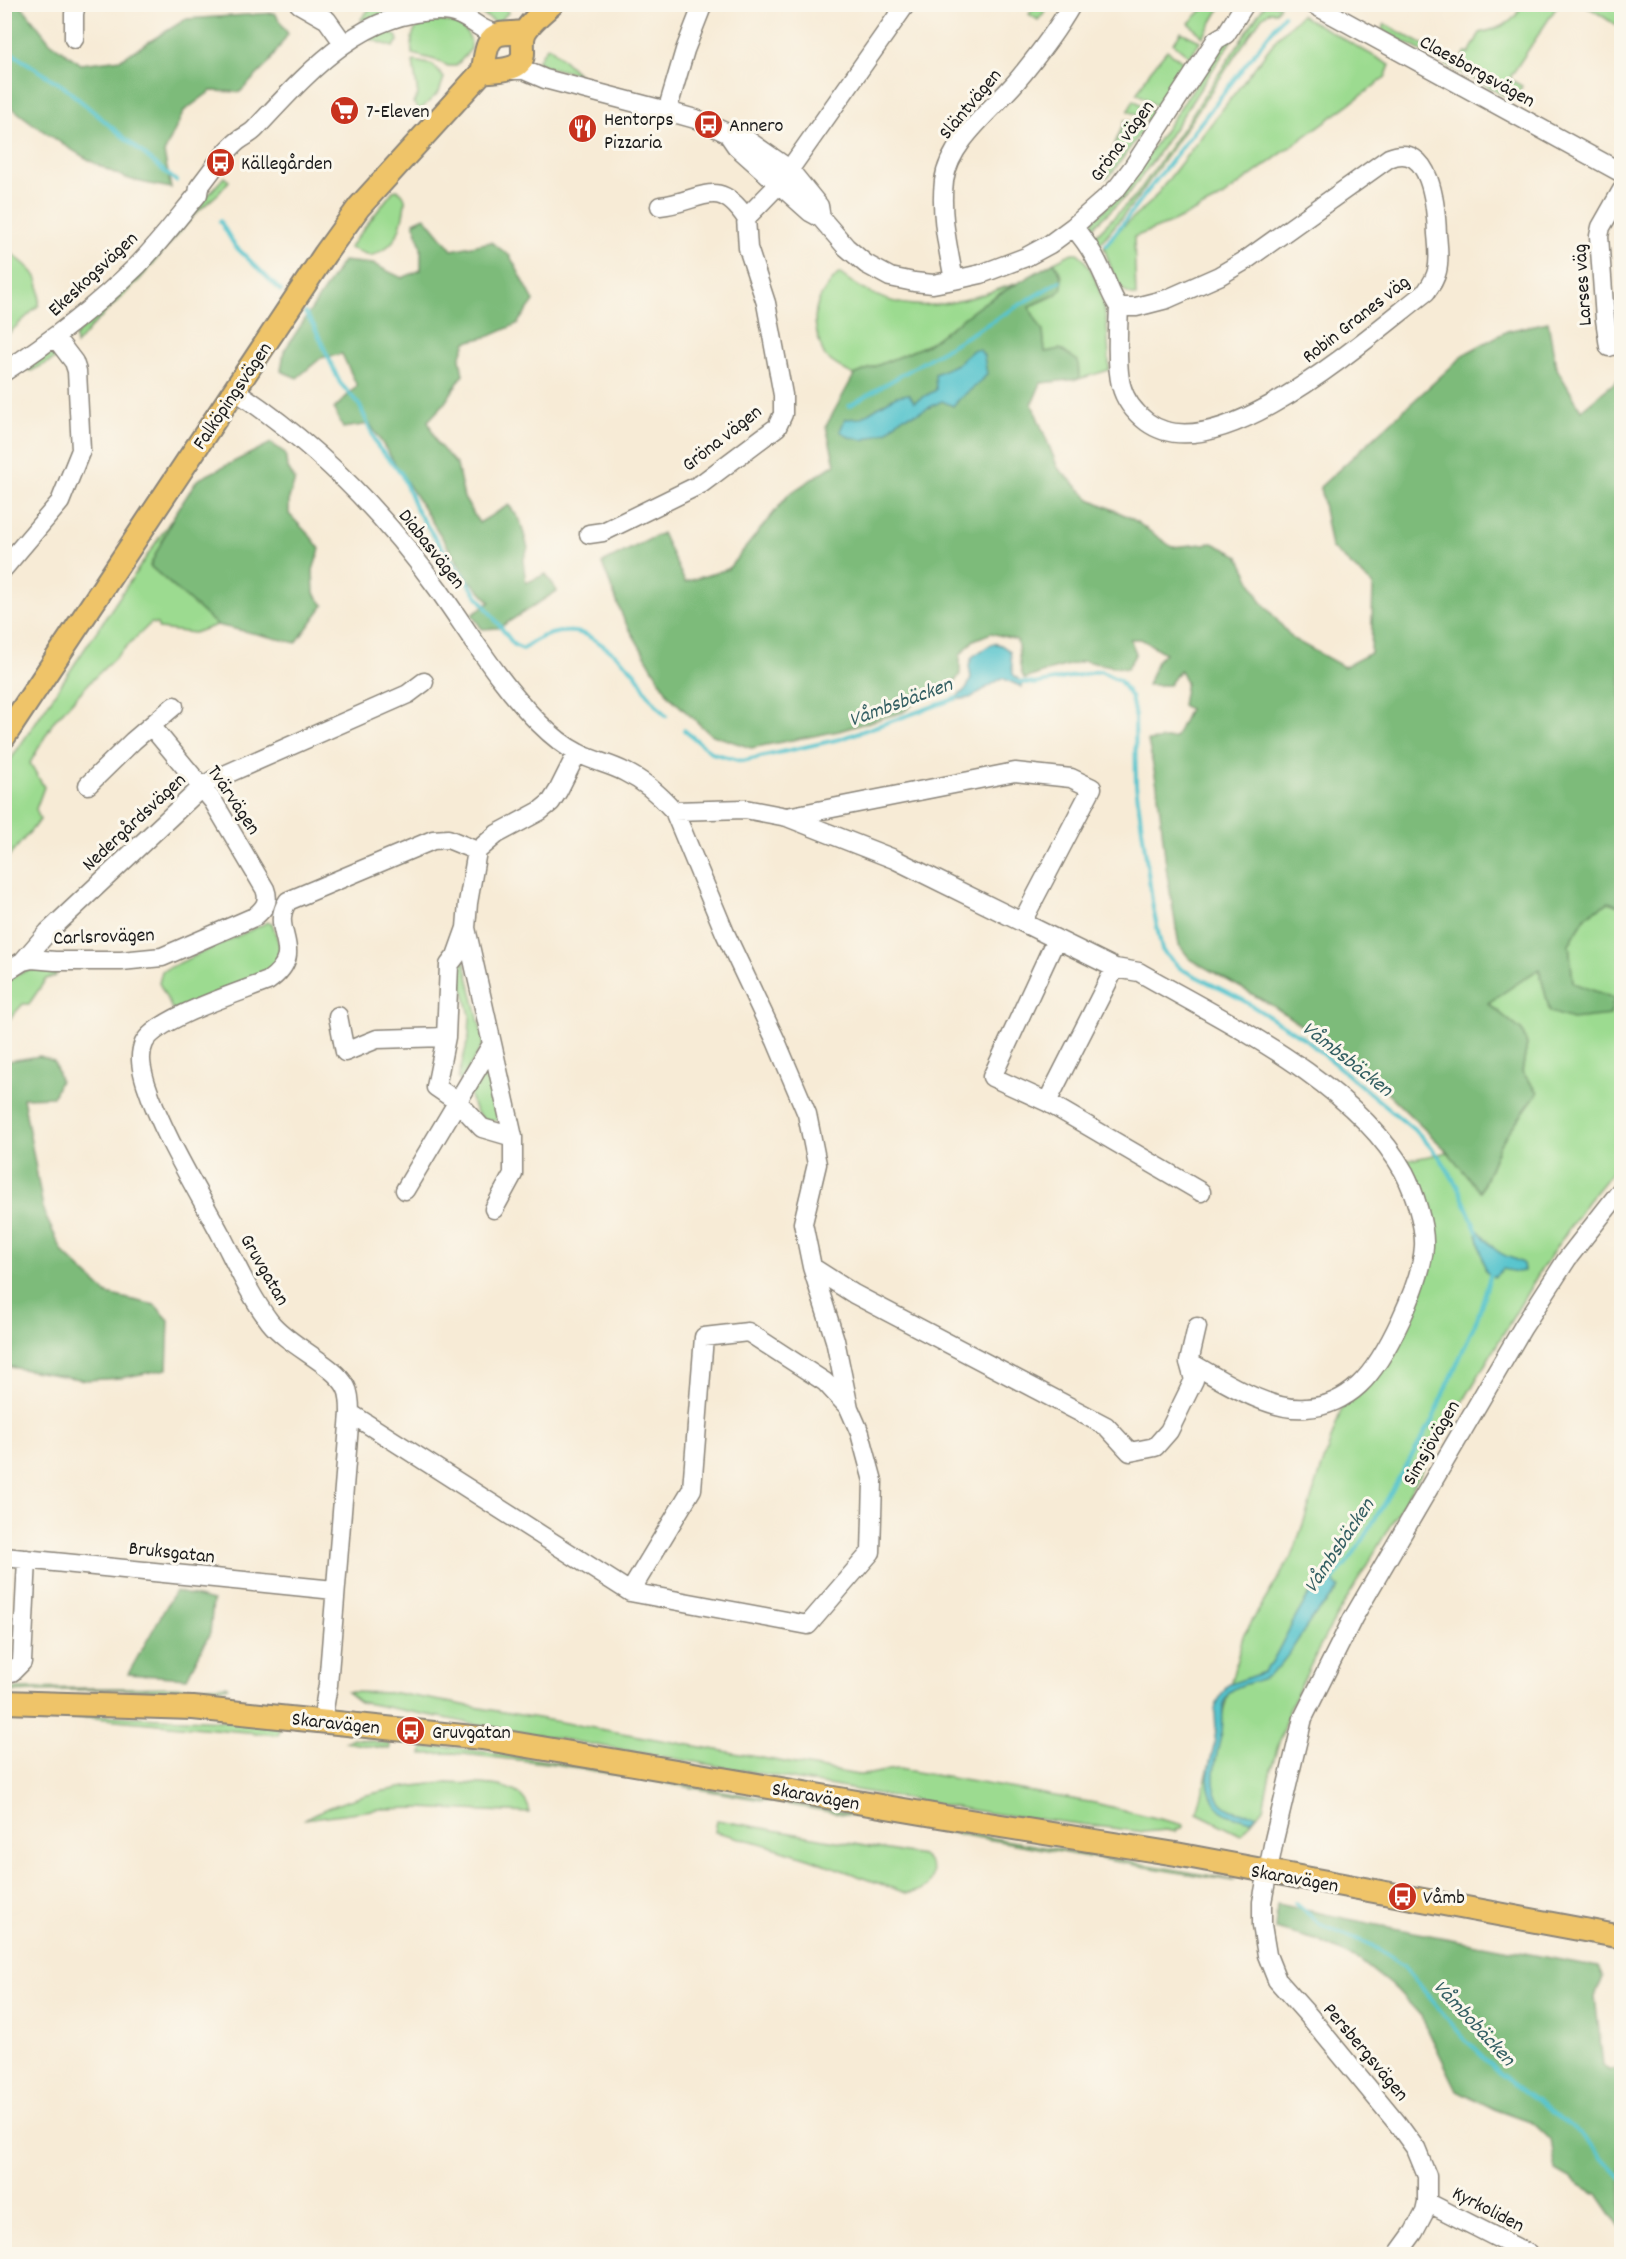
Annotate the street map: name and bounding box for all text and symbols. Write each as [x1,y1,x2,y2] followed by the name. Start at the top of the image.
[1414,29,1540,116] street label: Claesborgsvägen
[933,63,1009,147] street label: Släntvägen
[329,94,361,126] supermarket icon: 7-Eleven
[1084,95,1163,188] street label: Gröna vägen
[366,99,430,127] place label: 7-Eleven
[604,107,674,158] place label: Hentorps Pizzaria
[692,108,724,140] bus stop icon: Annero
[567,113,599,145] restaurant icon: Hentorps Pizzaria
[729,113,784,141] place label: Annero
[204,146,236,178] bus stop icon: Källegården
[241,151,332,179] place label: Källegården
[43,226,145,324] street label: Ekeskogsvägen
[1567,243,1601,327] street label: Larses väg
[1297,269,1417,371] street label: Robin Granes väg
[187,337,280,456] street label: Falköpingsvägen
[677,399,769,480] street label: Gröna vägen
[390,504,471,596] street label: Diabasvägen
[845,671,958,736] water label: Våmbsbäcken
[199,760,266,841] street label: Tvärvägen
[77,767,193,879] street label: Nedergårdsvägen
[53,922,155,954] street label: Carlsrovägen
[1294,1015,1399,1106] water label: Våmbsbäcken
[232,1229,295,1312] street label: Gruvgatan
[1397,1396,1468,1491] street label: Simsjövägen
[1298,1492,1384,1600] water label: Våmbsbäcken
[127,1536,216,1572] street label: Bruksgatan
[290,1706,381,1744] street label: Skaravägen
[395,1715,427,1747] bus stop icon: Gruvgatan
[432,1720,511,1748] place label: Gruvgatan
[770,1776,861,1819] street label: Skaravägen
[1249,1858,1340,1901] street label: Skaravägen
[1386,1880,1418,1912] bus stop icon: Våmb
[1423,1885,1465,1913] place label: Våmb
[1425,1974,1522,2075] water label: Våmbobäcken
[1315,1998,1414,2108] street label: Persbergsvägen
[1447,2181,1529,2241] street label: Kyrkoliden

